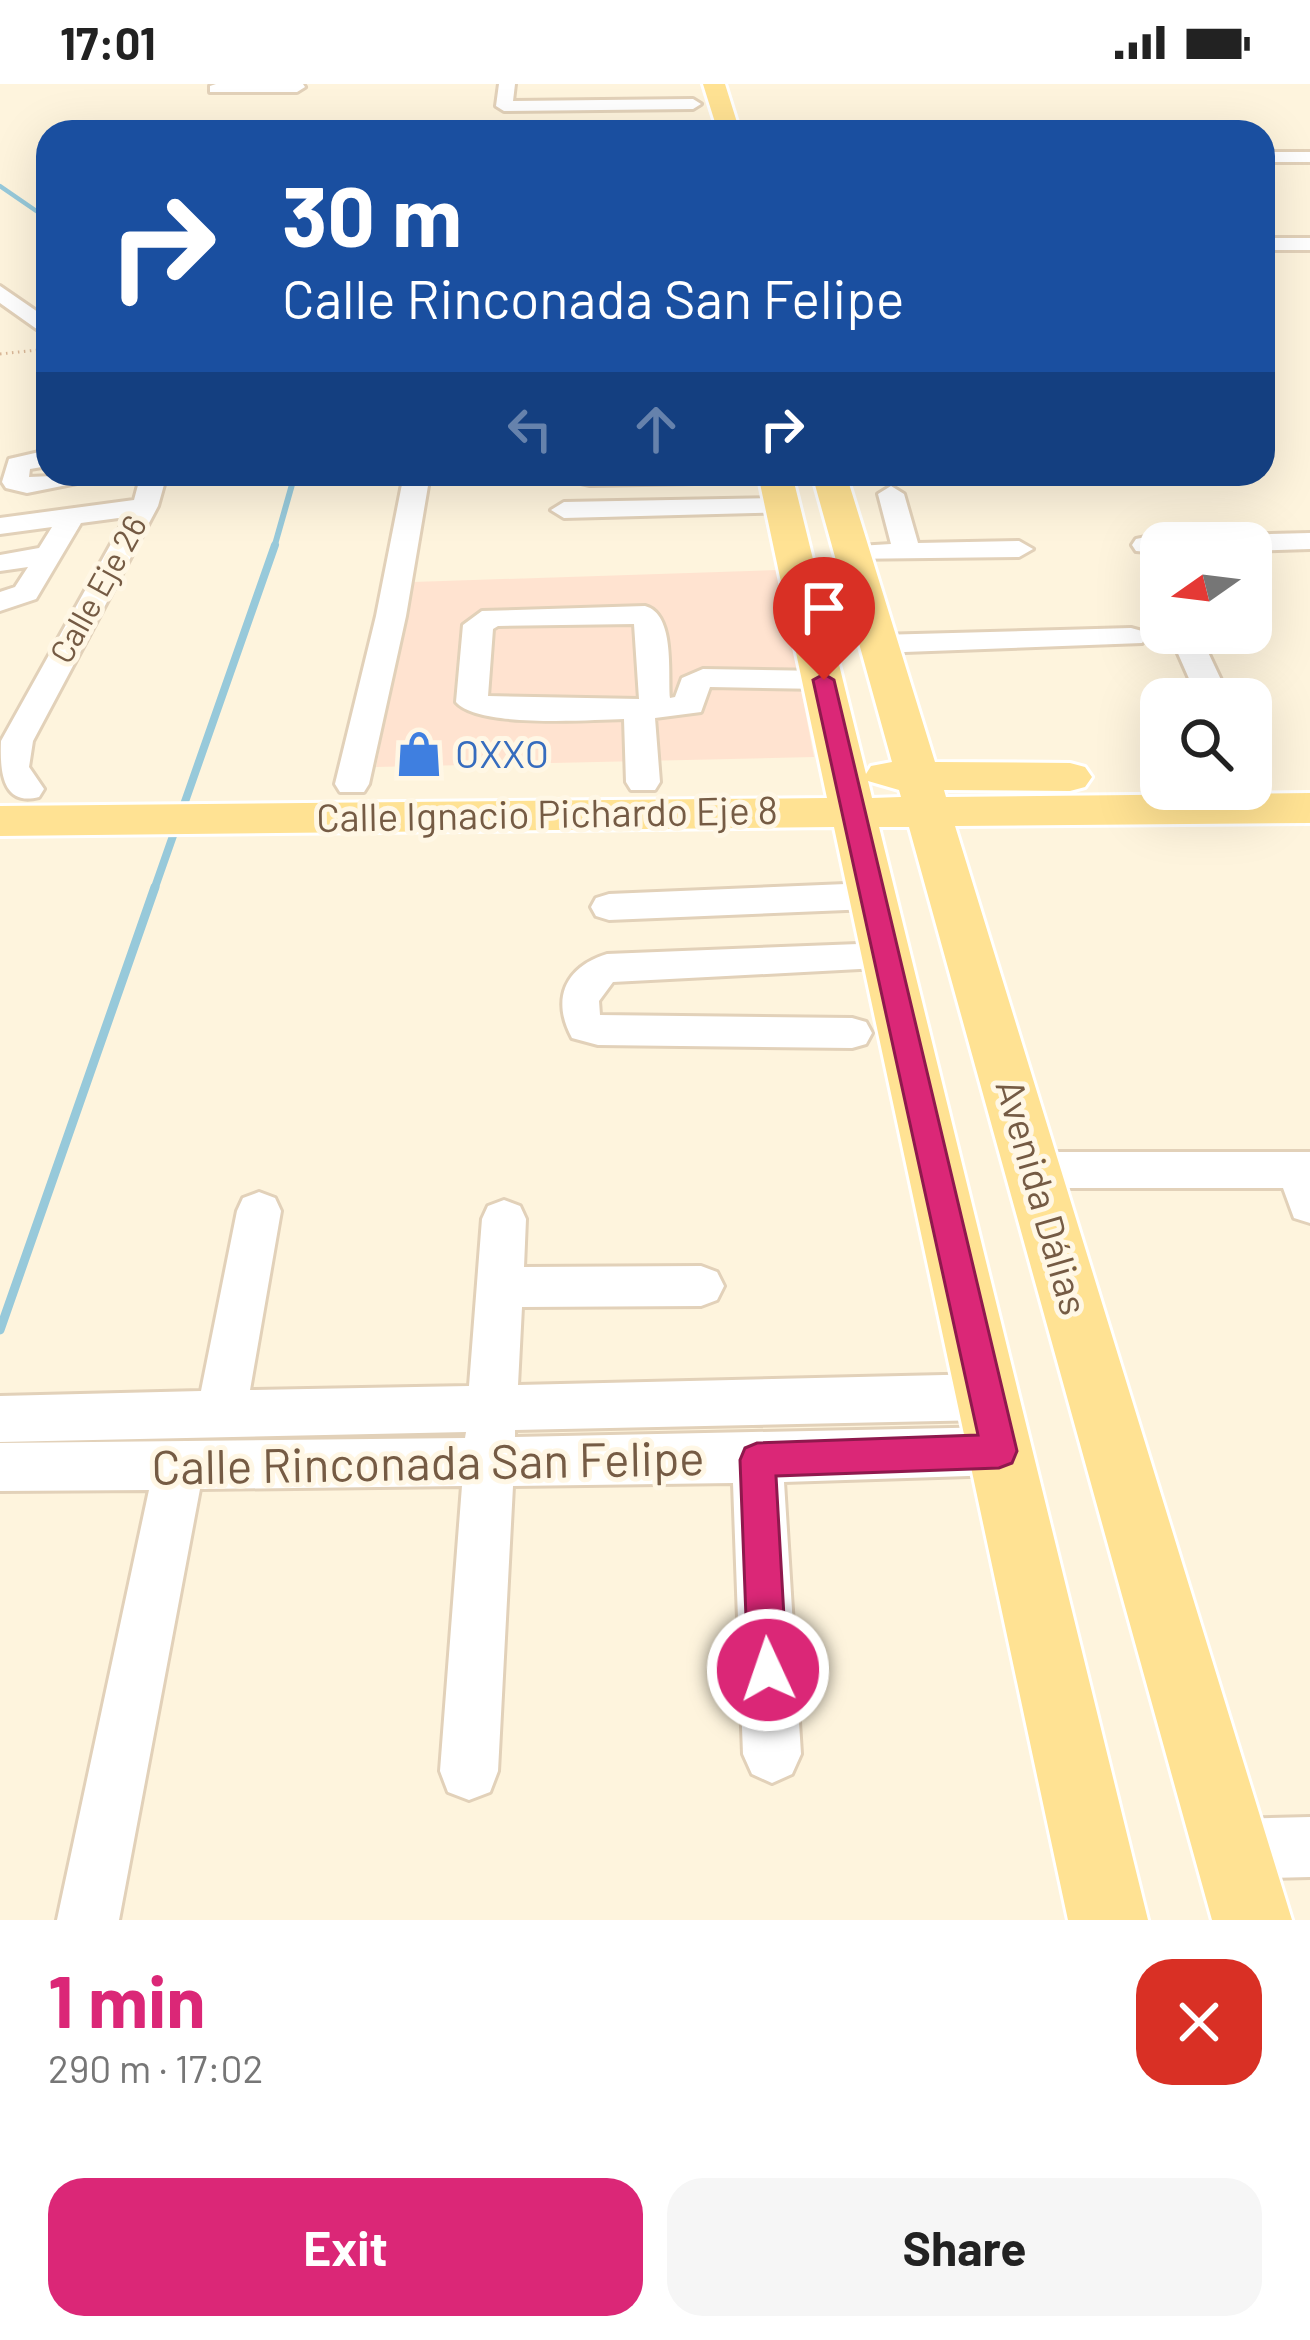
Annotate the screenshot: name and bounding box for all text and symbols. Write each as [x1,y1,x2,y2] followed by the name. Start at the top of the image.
[60,15,156,69] text: 17:01
[282,163,462,264] text: 30 m
[84,168,240,324] icon: right
[282,265,905,330] text: Calle Rinconada San Felipe
[497,396,563,462] icon: left
[623,396,689,462] icon: ahead
[749,396,815,462] icon: right
[40,508,154,669] street label: Calle Eje 26
[1140,522,1272,654] north arrow
[1140,522,1272,810] map controls
[773,557,875,680] pin
[791,575,857,641] icon: arrive
[1140,678,1272,810] button: search
[394,729,444,779] shop icon: OXXO
[455,729,549,776] place label: OXXO
[316,785,778,840] street label: Calle Ignacio Pichardo Eje 8
[987,1074,1099,1320] street label: Avenida Dálias
[151,1427,705,1495] street label: Calle Rinconada San Felipe
[705,1607,831,1733] position arrow
[48,1956,206,2042] text: 1 min
[1136,1959,1262,2085] button: close
[48,2044,263,2091] text: 290 m · 17:02
[48,2178,643,2316] button: Exit
[667,2178,1262,2316] button: Share

